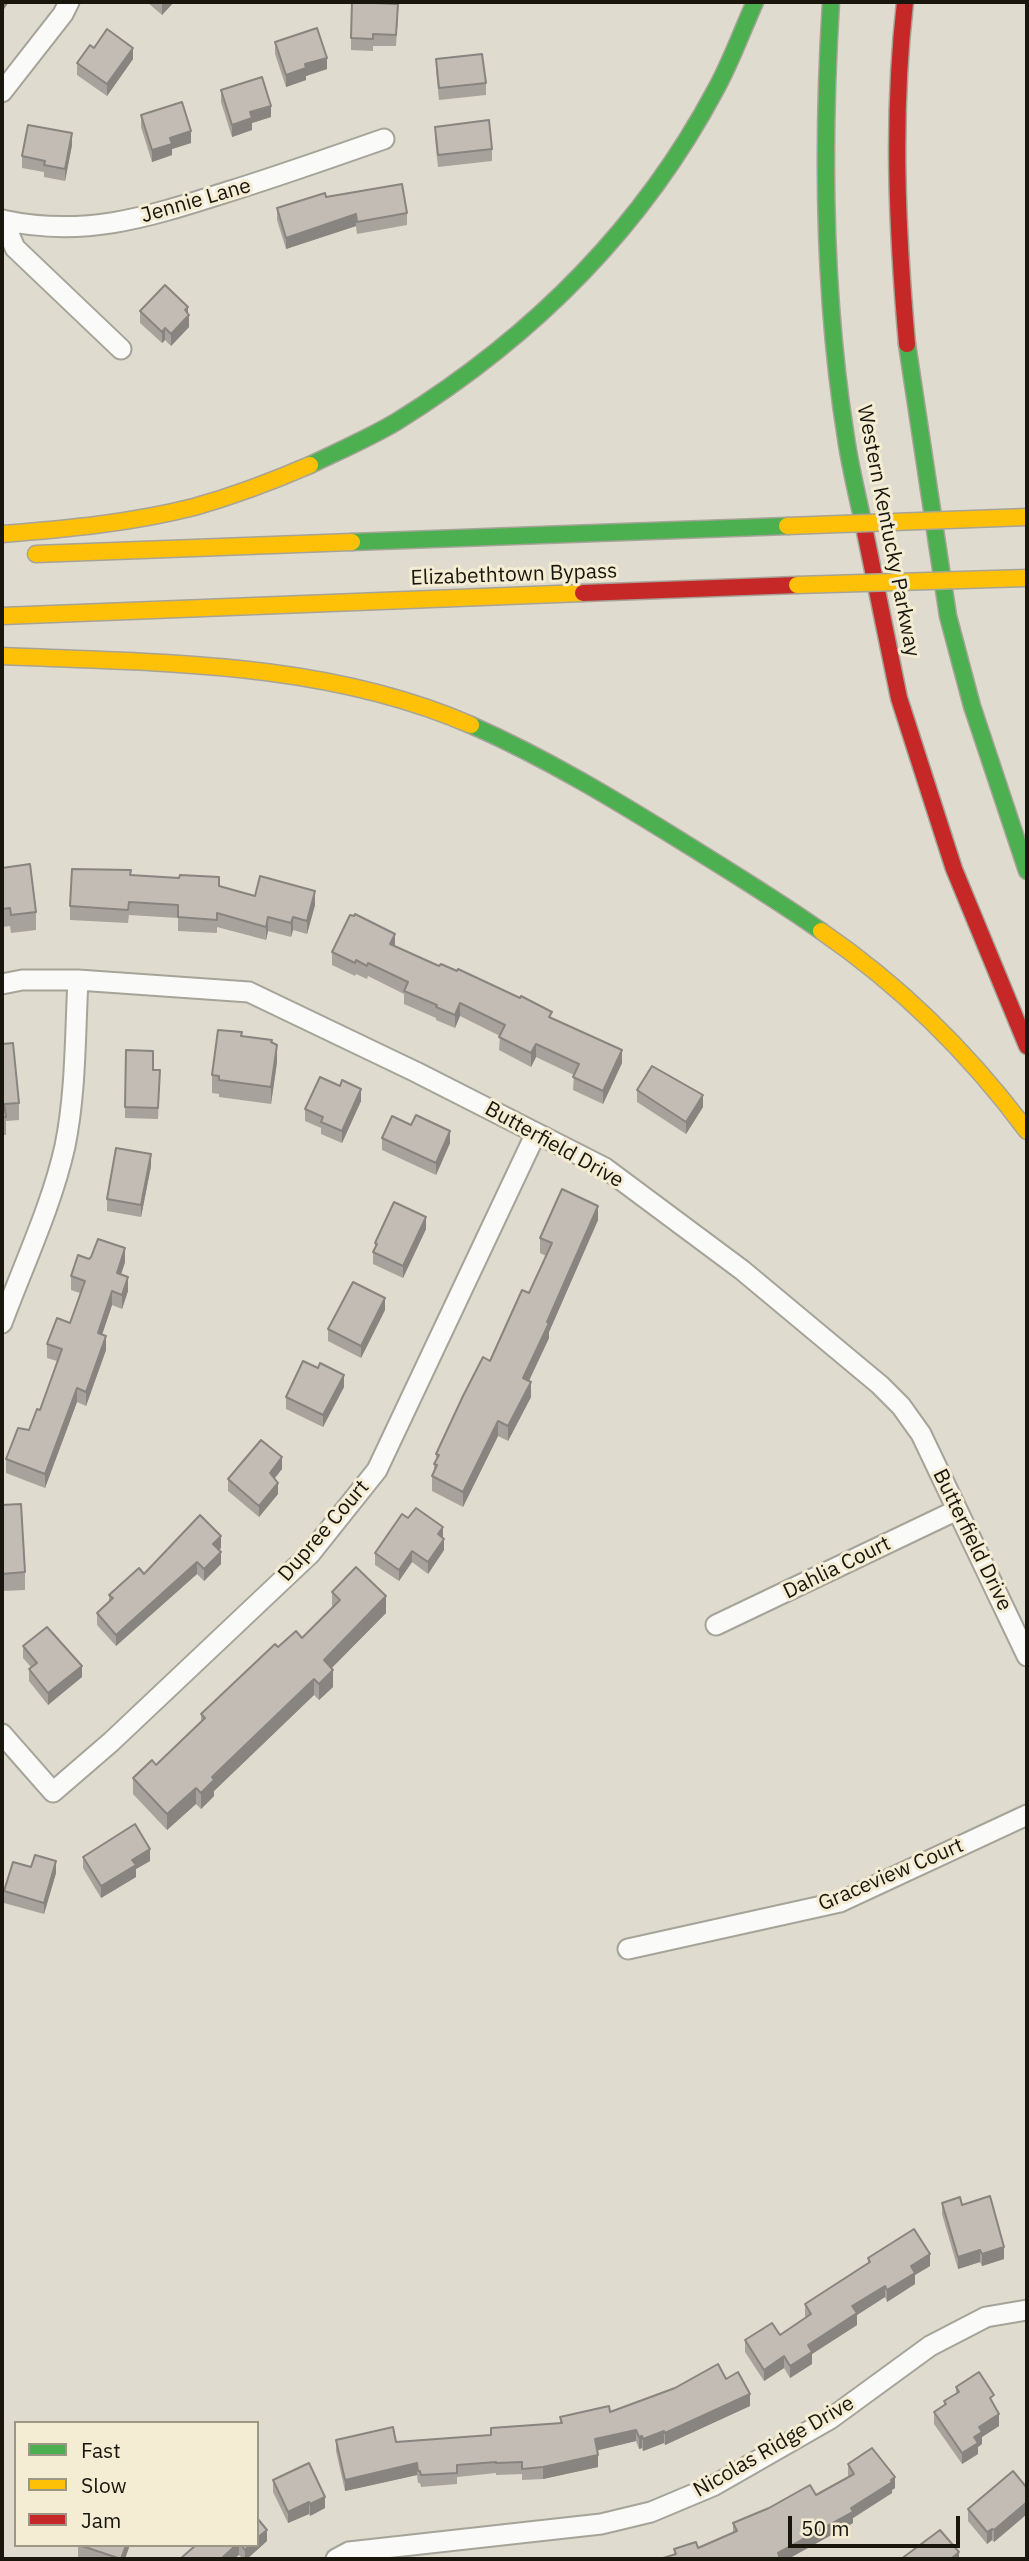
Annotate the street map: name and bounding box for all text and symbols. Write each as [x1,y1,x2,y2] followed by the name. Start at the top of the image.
[138,173,254,229] street label: Jennie Lane
[851,403,925,659] street label: Western Kentucky Parkway
[410,559,618,591] street label: Elizabethtown Bypass
[480,1097,628,1193] street label: Butterfield Drive
[927,1465,1017,1615] street label: Butterfield Drive
[273,1475,375,1587] street label: Dupree Court
[779,1531,895,1605] street label: Dahlia Court
[815,1833,967,1917] street label: Graceview Court
[689,2391,859,2503] street label: Nicolas Ridge Drive
[14,2421,259,2547] legend
[81,2436,121,2464] text: Fast
[81,2471,127,2499] text: Slow
[791,2502,962,2546] scale bar
[81,2506,121,2534] text: Jam
[801,2514,850,2542] text: 50 m

